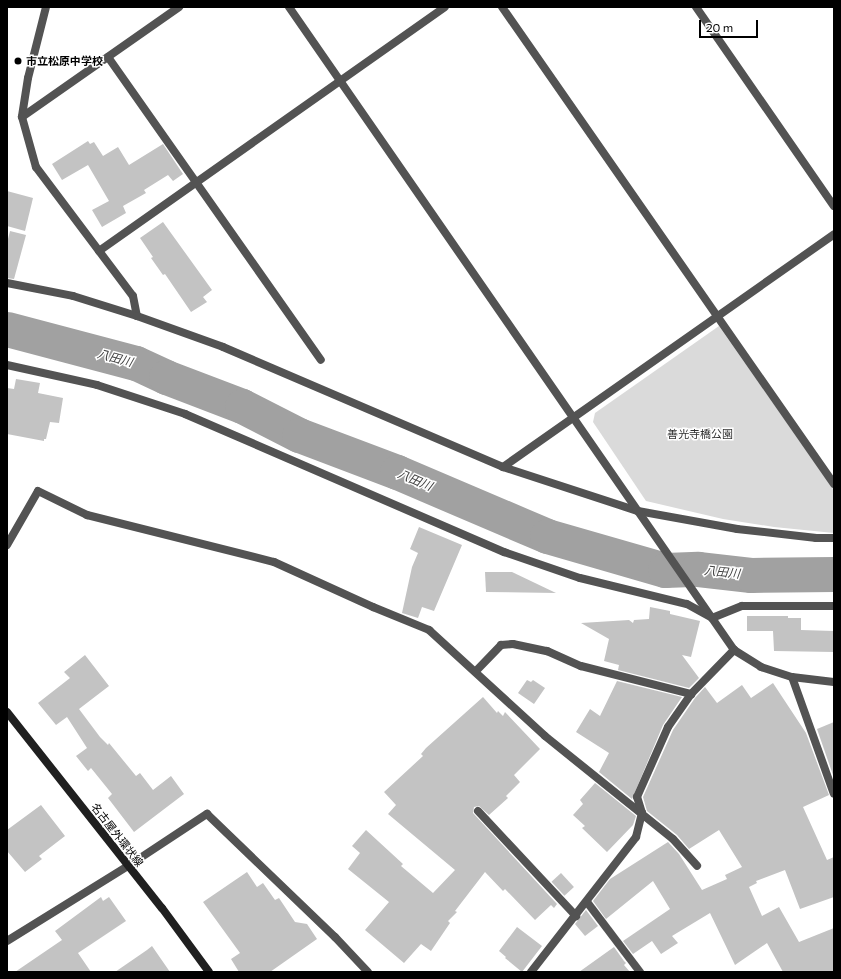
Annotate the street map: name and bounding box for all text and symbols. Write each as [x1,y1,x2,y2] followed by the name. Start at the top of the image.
[701,12,760,38] scale bar
[706,20,733,34] text: 20 m
[26,54,103,68] place label: 市立松原中学校
[13,56,23,66] marker: 市立松原中学校
[96,346,134,370] water label: 八田川
[667,427,733,441] park label: 善光寺橋公園
[396,466,434,494] water label: 八田川
[703,563,741,581] water label: 八田川
[88,801,146,869] street label: 名古屋外環状線

